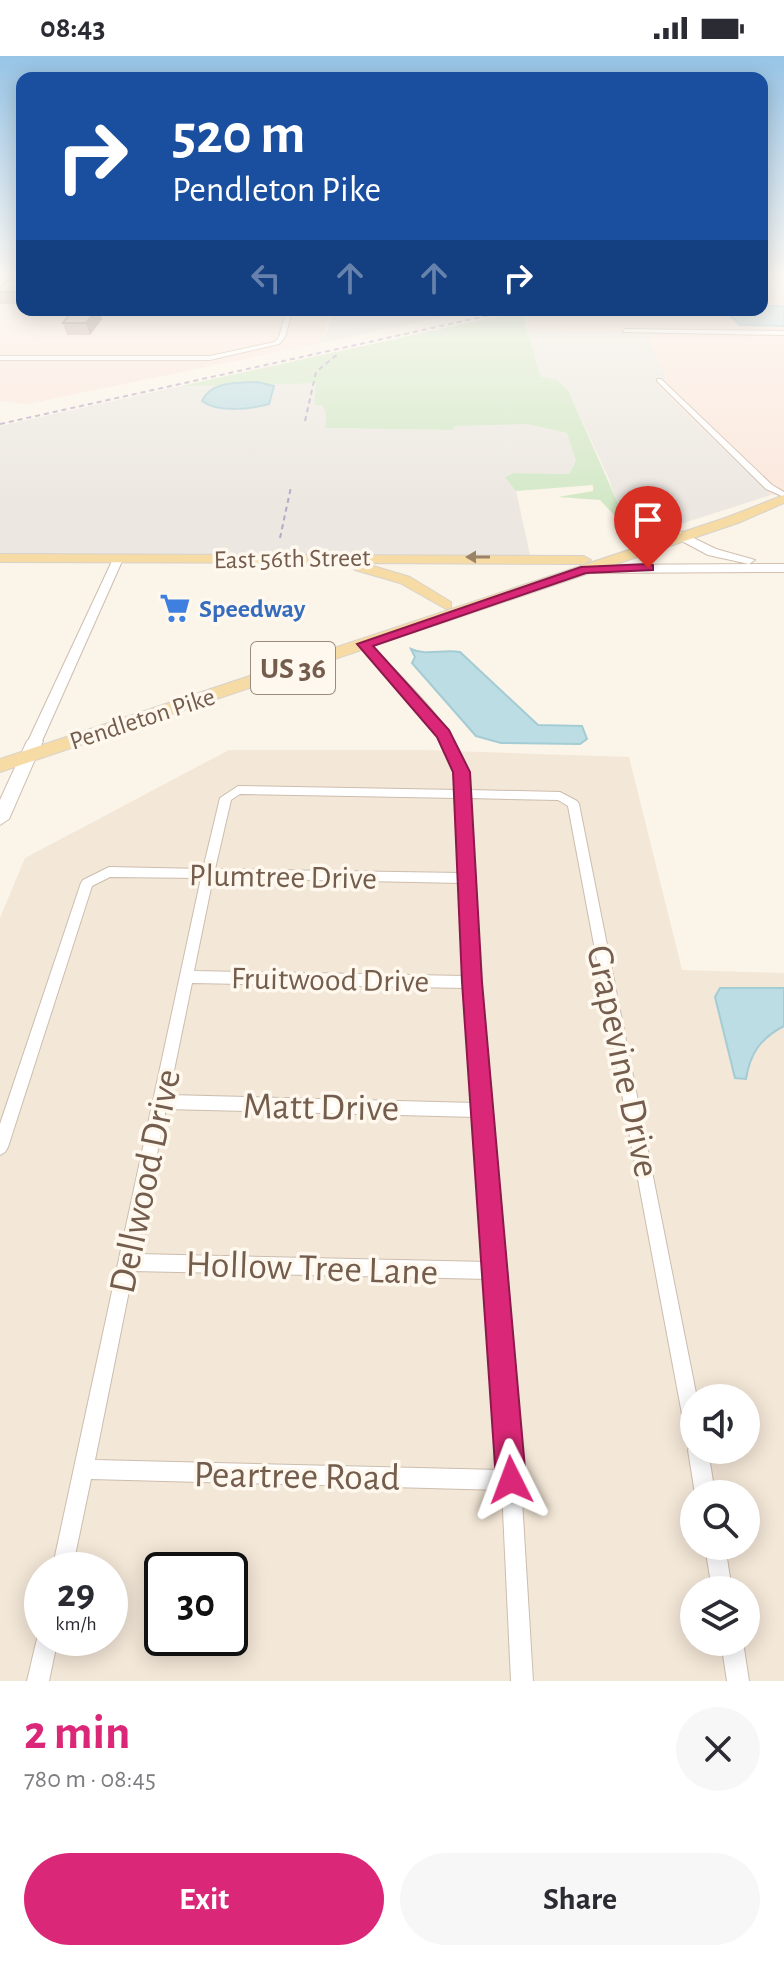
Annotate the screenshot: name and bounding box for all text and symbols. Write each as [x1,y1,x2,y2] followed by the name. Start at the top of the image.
[40,13,105,43] text: 08:43
[40,104,144,208] icon: right
[172,107,305,163] text: 520 m
[172,172,381,208] text: Pendleton Pike
[244,256,288,300] icon: left
[328,256,372,300] icon: ahead
[412,256,456,300] icon: ahead
[496,256,540,300] icon: right
[614,486,682,568] pin
[626,498,670,542] icon: arrive
[213,545,371,573] street label: East 56th Street
[465,551,490,564] one-way arrow
[158,591,192,625] supermarket icon: Speedway
[199,596,306,622] place label: Speedway
[251,642,335,694] road number: US 36
[66,683,218,755] street label: Pendleton Pike
[189,859,377,895] street label: Plumtree Drive
[579,942,665,1181] street label: Grapevine Drive
[231,962,429,998] street label: Fruitwood Drive
[104,1066,188,1297] street label: Dellwood Drive
[242,1088,400,1128] street label: Matt Drive
[185,1246,439,1292] street label: Hollow Tree Lane
[680,1384,760,1656] map controls
[680,1384,760,1464] button: sound
[469,1438,553,1522] position arrow
[193,1456,400,1498] street label: Peartree Road
[680,1480,760,1560] button: search
[144,1552,248,1656] speed limit sign: 30
[57,1574,95,1614] text: 29
[680,1576,760,1656] button: layers
[55,1614,97,1634] text: km/h
[676,1707,760,1791] button: close
[24,1710,131,1758] text: 2 min
[24,1766,156,1792] text: 780 m · 08:45
[24,1853,384,1945] button: Exit
[400,1853,760,1945] button: Share

